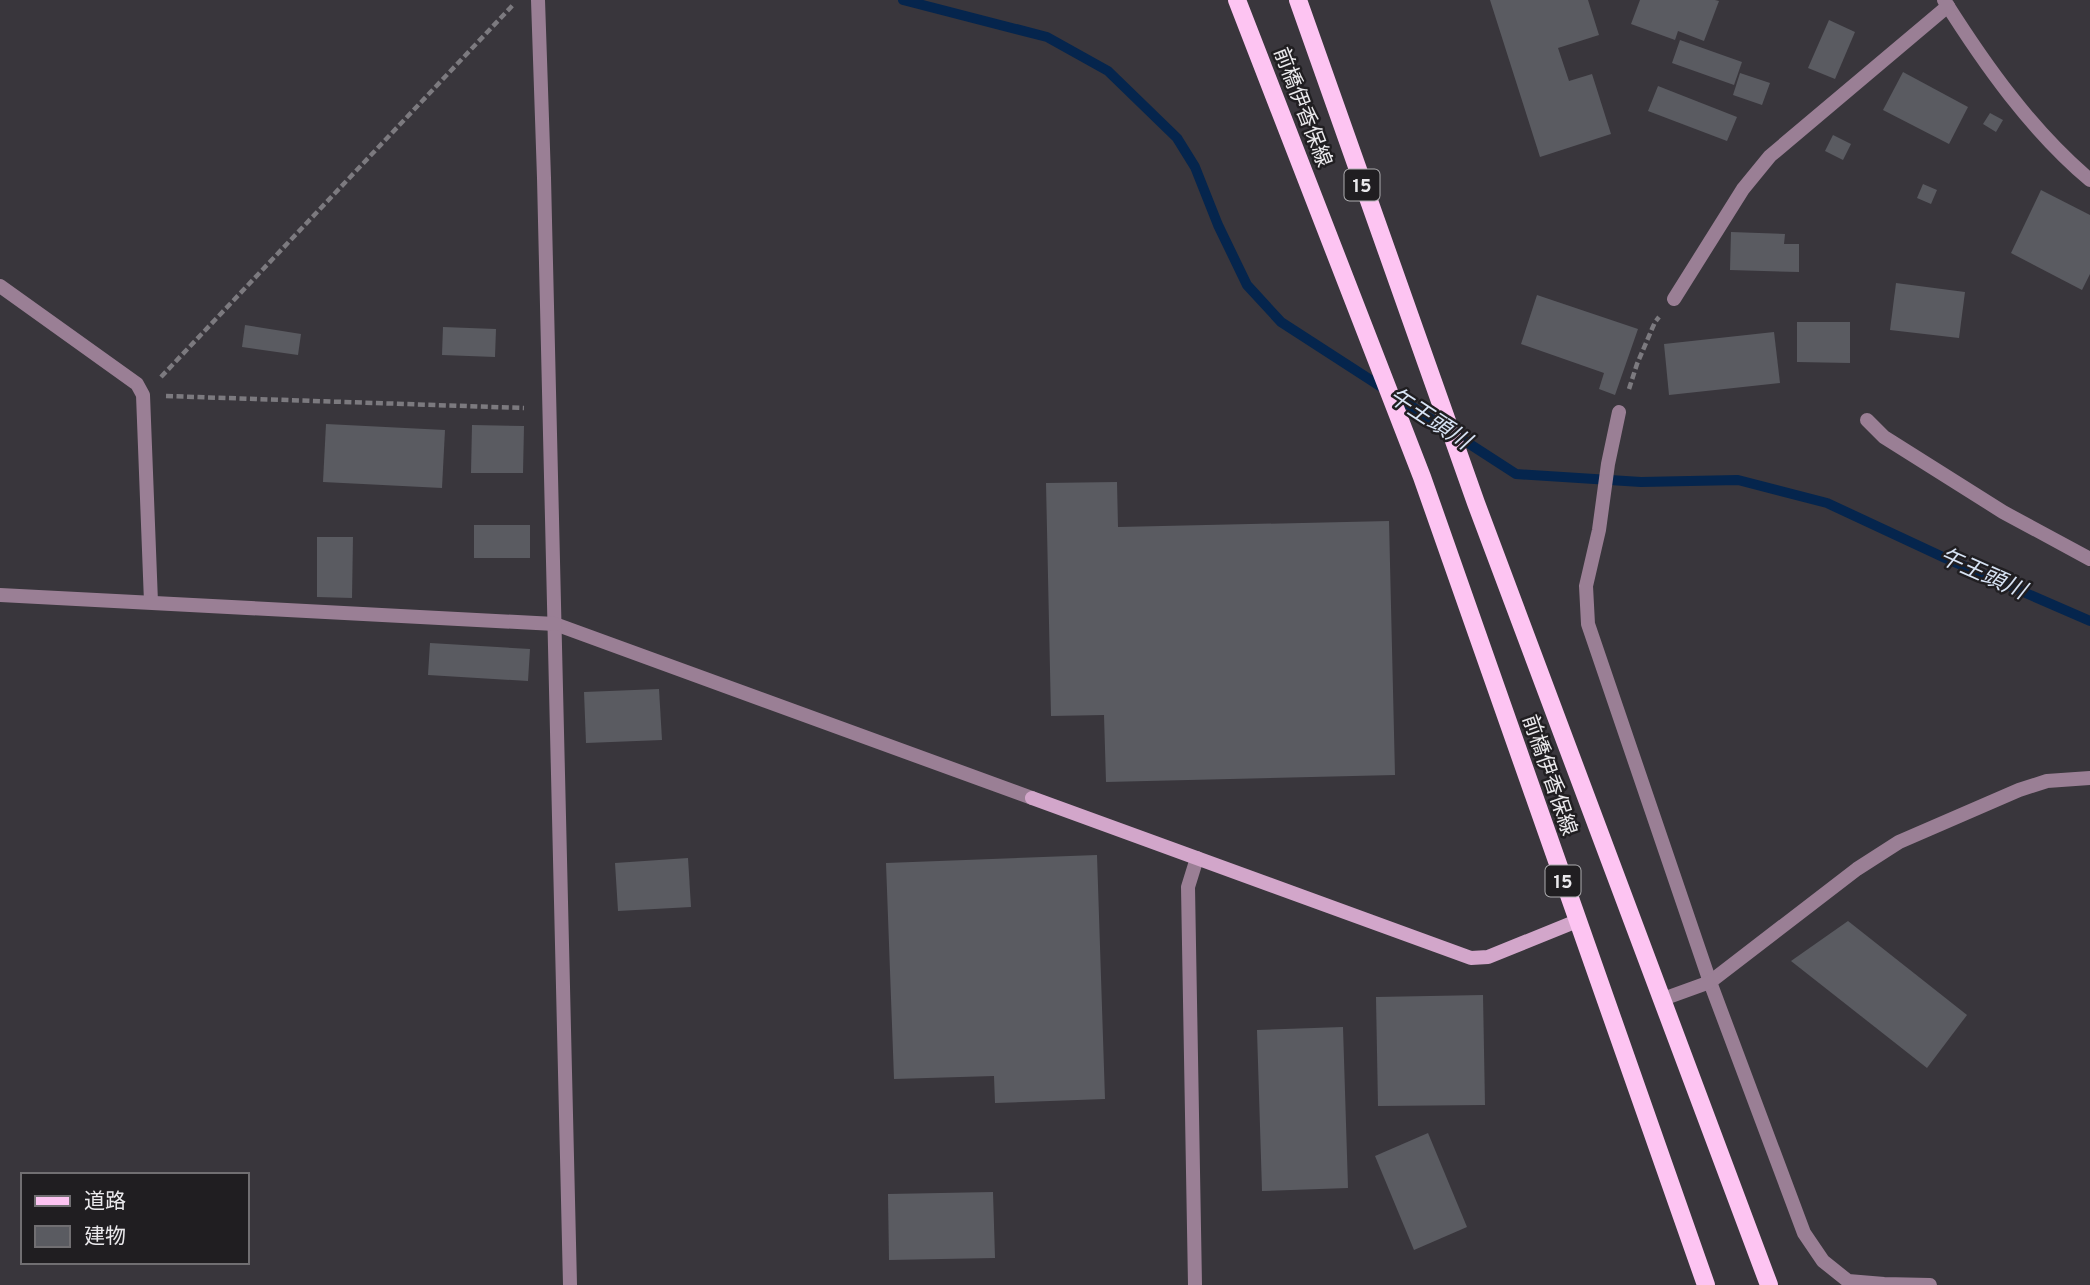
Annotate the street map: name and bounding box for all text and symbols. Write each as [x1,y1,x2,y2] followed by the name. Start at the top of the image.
[1266,44,1337,171] street label: 前橋伊香保線
[1344,169,1380,200] road number: 15
[1382,383,1478,459] water label: 午王頭川
[1934,543,2033,608] water label: 午王頭川
[1515,712,1582,839] street label: 前橋伊香保線
[1546,866,1580,897] road number: 15
[21,1173,248,1264] legend
[84,1189,126,1216] text: 道路
[84,1224,126,1251] text: 建物

